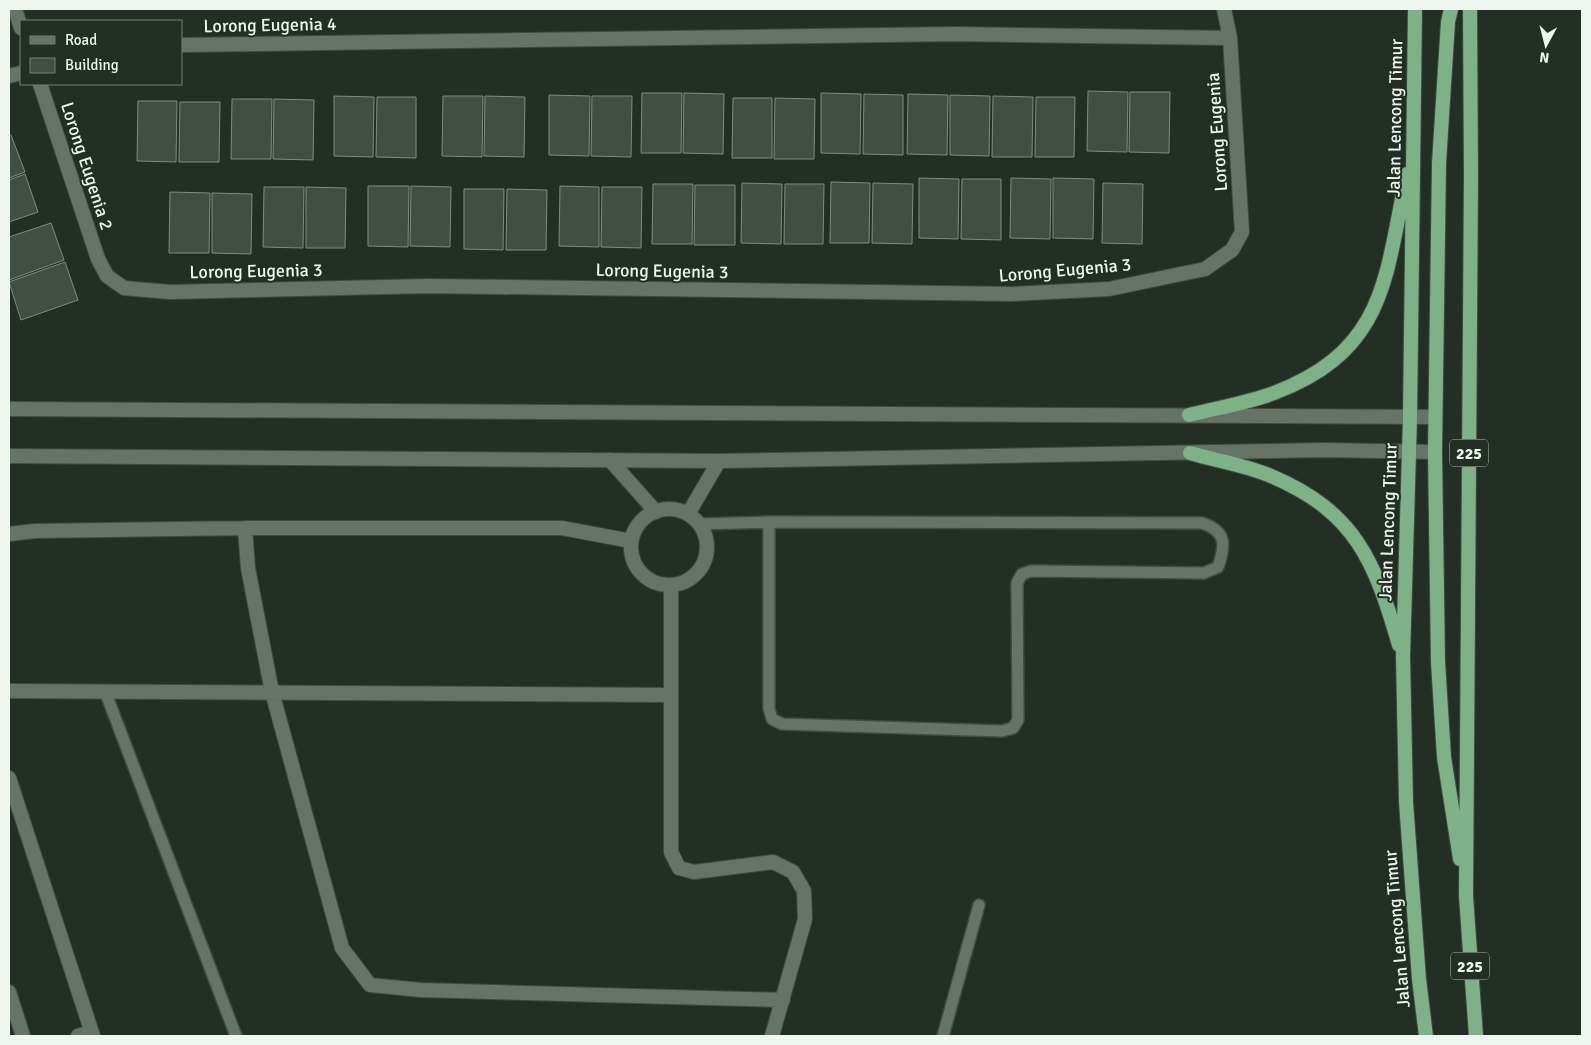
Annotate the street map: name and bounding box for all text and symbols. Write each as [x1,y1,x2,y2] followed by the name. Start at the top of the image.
[203,13,337,37] street label: Lorong Eugenia 4
[20,20,182,85] legend
[1521,20,1571,70] north arrow
[65,31,97,49] text: Road
[1383,38,1407,197] street label: Jalan Lencong Timur
[1539,48,1550,66] text: N
[65,56,119,74] text: Building
[1202,72,1232,192] street label: Lorong Eugenia
[56,99,118,233] street label: Lorong Eugenia 2
[998,253,1132,287] street label: Lorong Eugenia 3
[189,259,323,283] street label: Lorong Eugenia 3
[595,259,729,283] street label: Lorong Eugenia 3
[1450,439,1488,466] road number: 225
[1374,442,1402,601] street label: Jalan Lencong Timur
[1379,849,1415,1009] street label: Jalan Lencong Timur
[1451,952,1489,979] road number: 225

